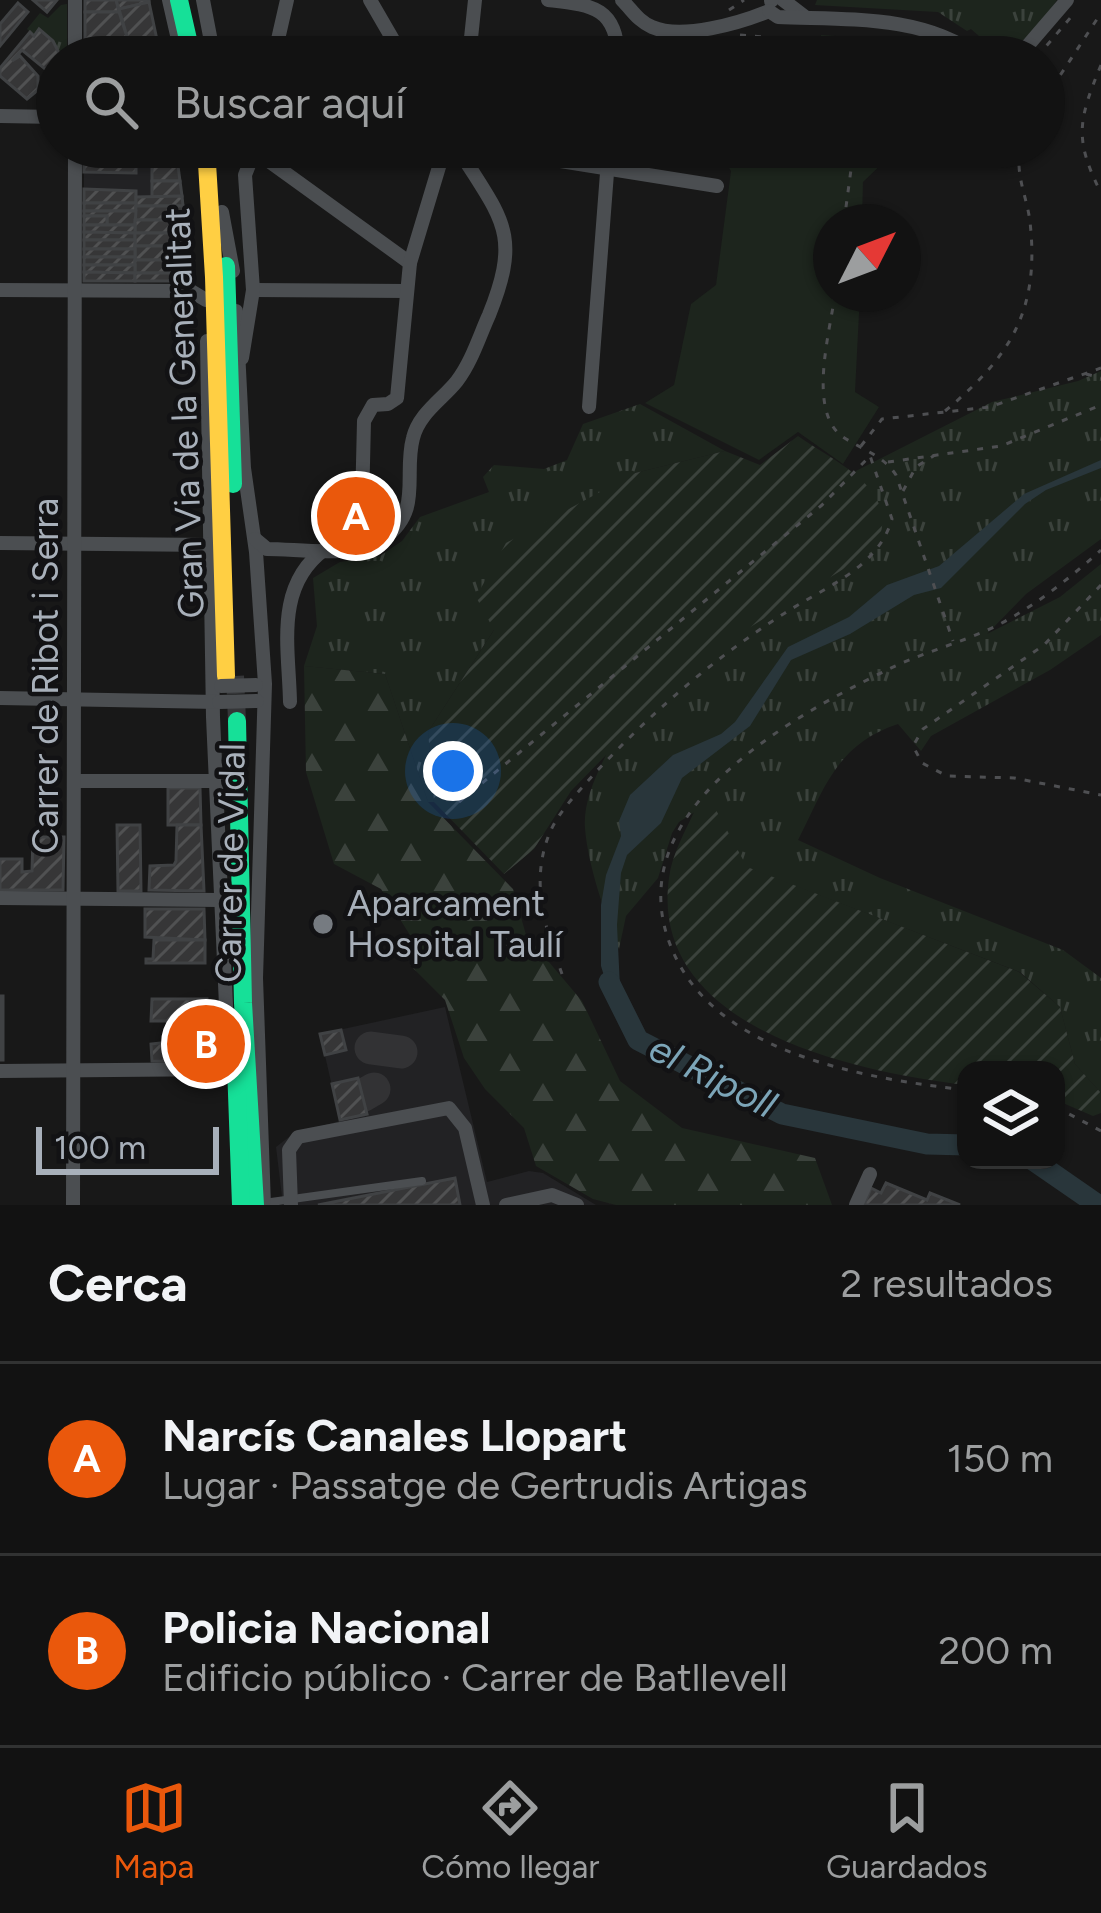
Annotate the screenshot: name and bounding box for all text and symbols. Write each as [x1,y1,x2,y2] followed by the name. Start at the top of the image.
[36,36,1065,168] search box
[78,69,144,135] icon: search
[174,75,406,129] text: Buscar aquí
[813,204,921,312] north arrow
[155,207,213,619] street label: Gran Via de la Generalitat
[317,471,395,561] pin: A
[24,498,67,854] street label: Carrer de Ribot i Serra
[423,741,483,801] your location
[206,743,254,983] street label: Carrer de Vidal
[347,882,564,966] place label: Aparcament Hospital Taulí
[310,911,336,937] marker: Aparcament Hospital Taulí
[167,999,245,1089] pin: B
[642,1024,785,1128] water label: el Ripoll
[957,1061,1065,1169] map controls
[957,1061,1065,1169] button: layers
[36,1121,219,1174] scale bar
[54,1128,146,1167] text: 100 m
[48,1253,188,1314] text: Cerca
[840,1260,1053,1307] text: 2 resultados
[162,1408,627,1462] text: Narcís Canales Llopart
[73,1435,101,1482] text: A
[947,1435,1053,1482] text: 150 m
[162,1462,808,1509] text: Lugar · Passatge de Gertrudis Artigas
[162,1600,491,1654] text: Policia Nacional
[75,1627,99,1674] text: B
[938,1627,1053,1674] text: 200 m
[162,1654,788,1701] text: Edificio público · Carrer de Batllevell
[113,1775,194,1886] tab: Mapa
[421,1775,599,1886] tab: Cómo llegar
[826,1775,988,1886] tab: Guardados

